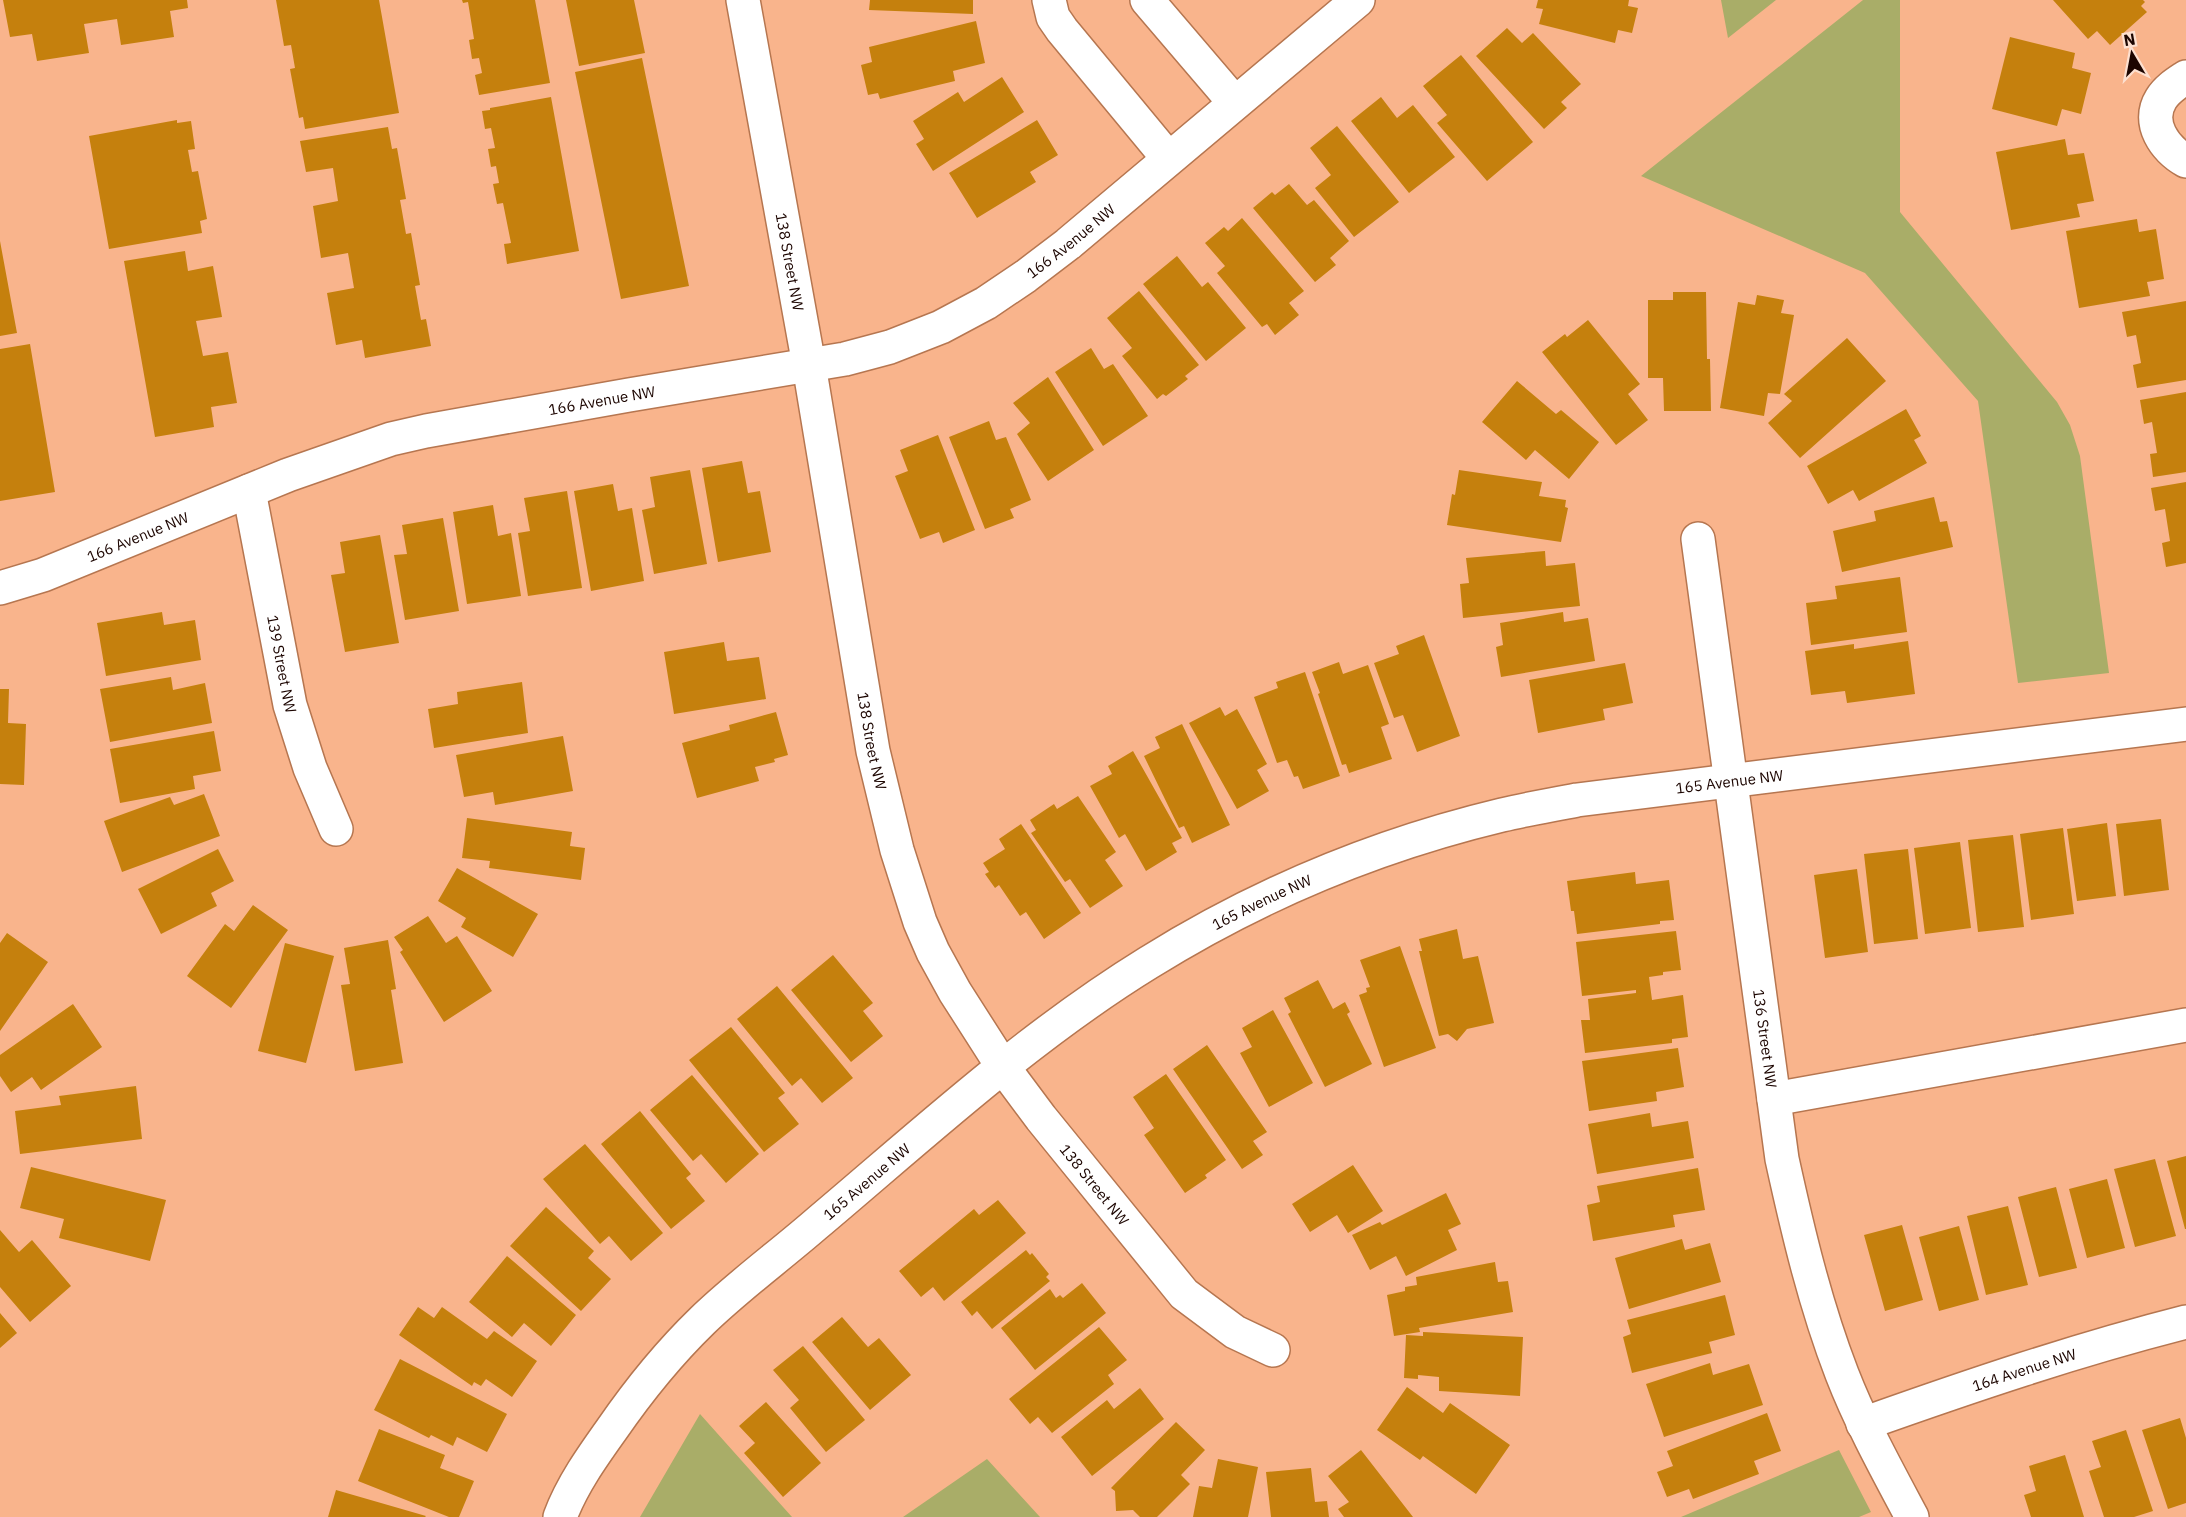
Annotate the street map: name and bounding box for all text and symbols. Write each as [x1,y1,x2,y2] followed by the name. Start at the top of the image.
[2102,24,2162,84] north arrow
[2122,28,2137,50] text: N
[1022,199,1119,282] street label: 166 Avenue NW
[772,211,809,313] street label: 138 Street NW
[547,381,657,419] street label: 166 Avenue NW
[84,507,192,566] street label: 166 Avenue NW
[263,613,302,716] street label: 139 Street NW
[854,690,892,792] street label: 138 Street NW
[1674,765,1785,797] street label: 165 Avenue NW
[1208,869,1315,934] street label: 165 Avenue NW
[1750,988,1782,1090] street label: 136 Street NW
[819,1138,914,1224] street label: 165 Avenue NW
[1056,1140,1134,1229] street label: 138 Street NW
[1969,1344,2079,1395] street label: 164 Avenue NW

